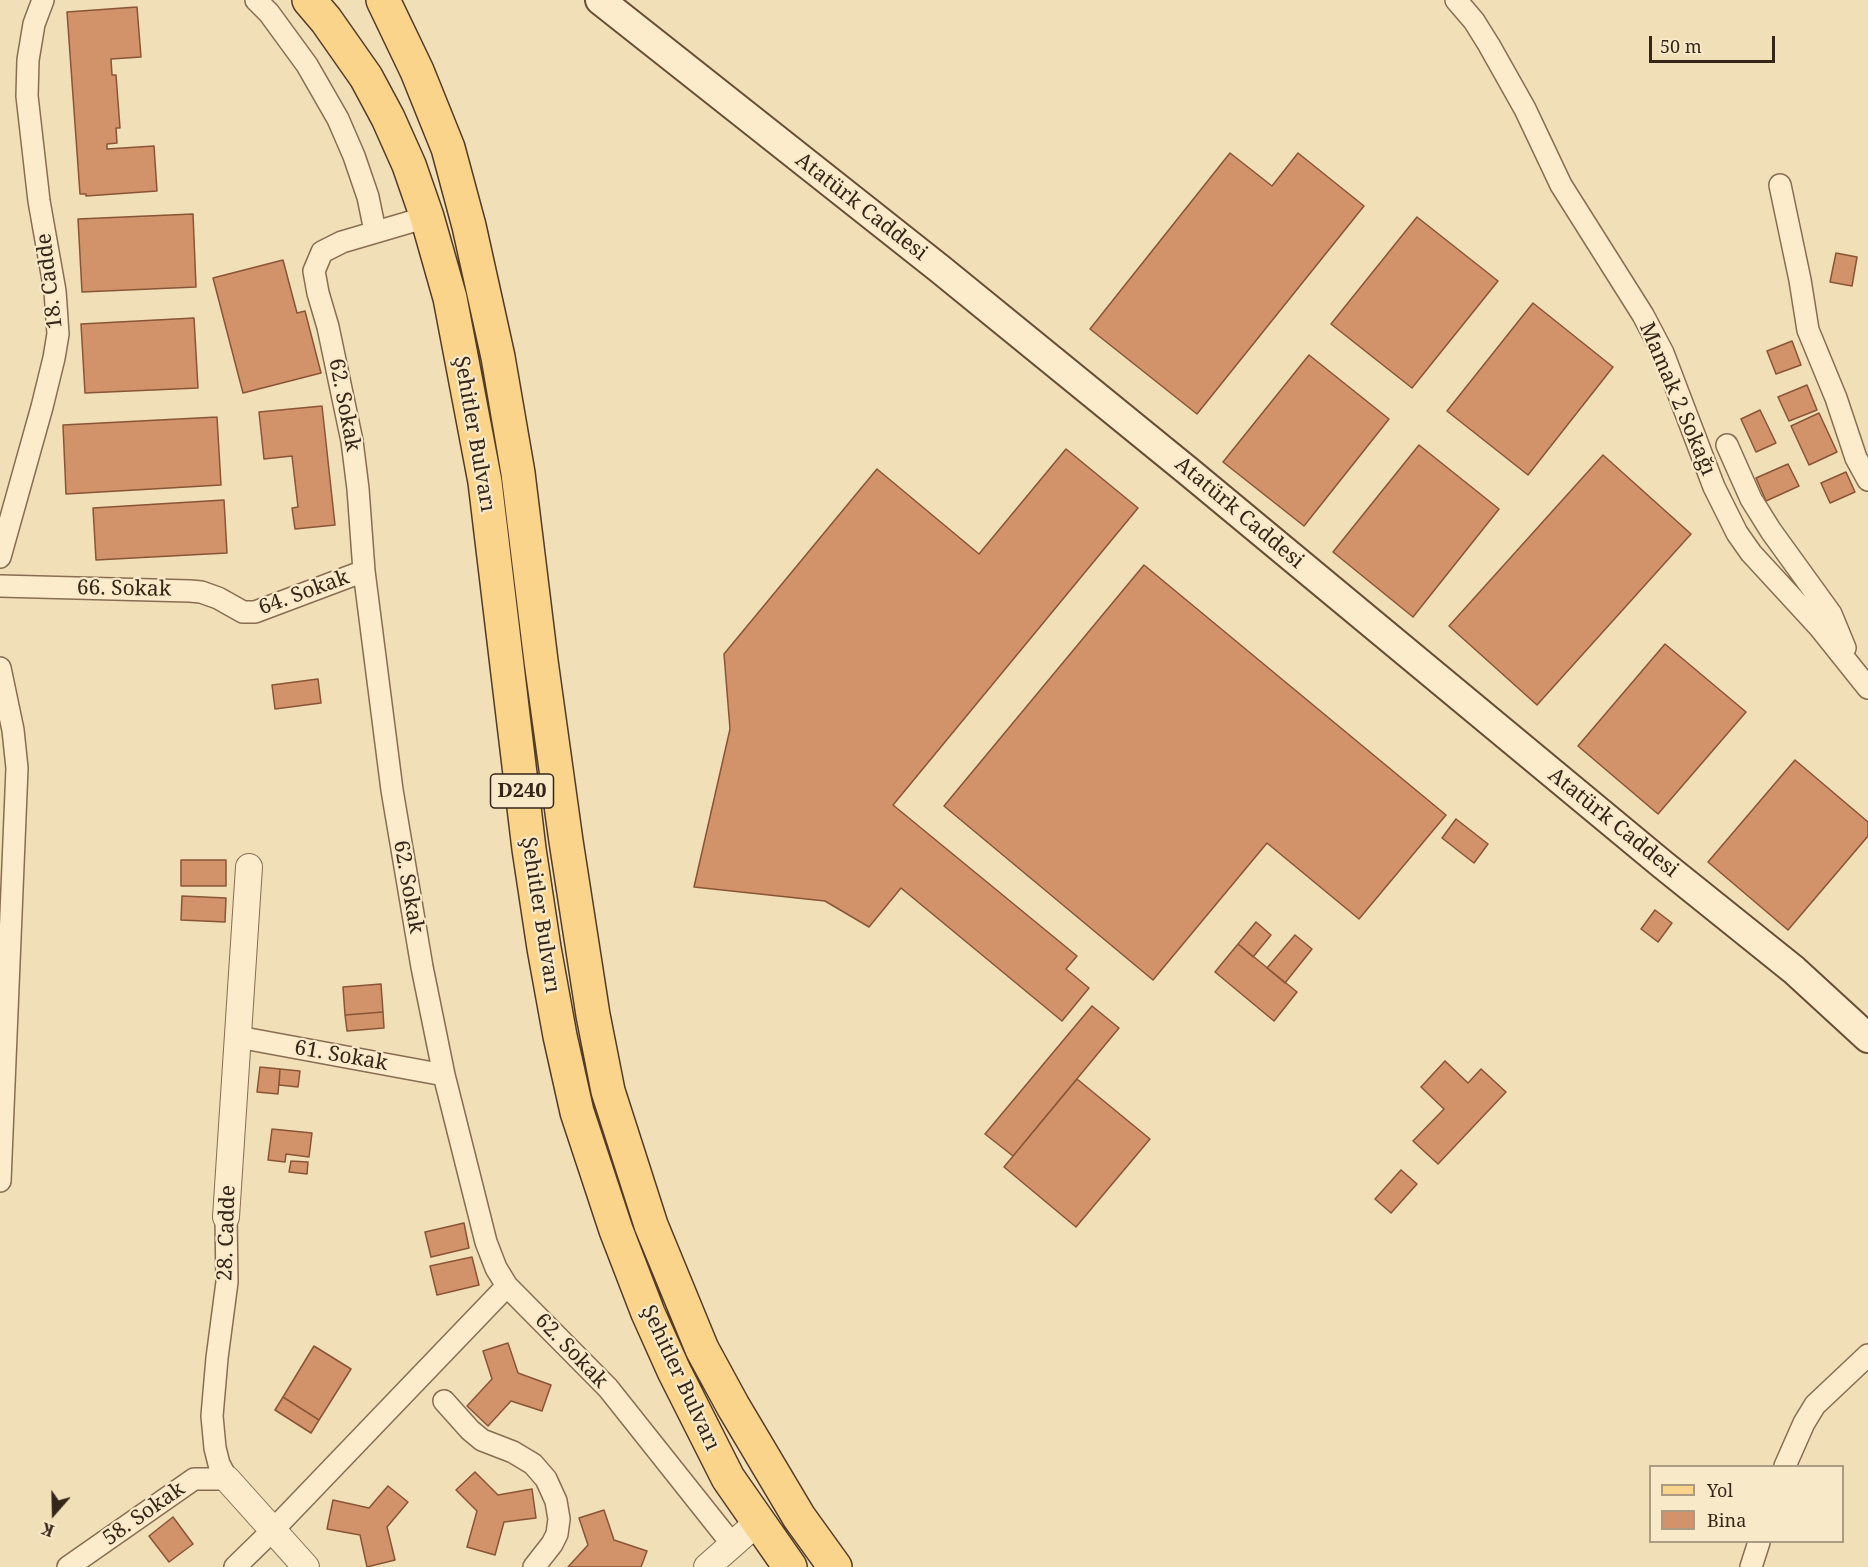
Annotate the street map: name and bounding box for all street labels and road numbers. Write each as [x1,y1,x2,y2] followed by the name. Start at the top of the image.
[790,148,932,266] street label: Atatürk Caddesi
[32,232,68,330] street label: 18. Cadde
[1633,319,1721,479] street label: Mamak 2 Sokağı
[448,354,500,514] street label: Şehitler Bulvarı
[323,356,365,454] street label: 62. Sokak
[1169,452,1309,574] street label: Atatürk Caddesi
[255,565,353,621] street label: 64. Sokak
[77,576,171,602] street label: 66. Sokak
[1543,763,1683,883] street label: Atatürk Caddesi
[490,774,554,808] road number: D240
[515,835,565,995] street label: Şehitler Bulvarı
[387,838,429,936] street label: 62. Sokak
[292,1035,390,1077] street label: 61. Sokak
[213,1185,241,1281] street label: 28. Cadde
[635,1301,725,1455] street label: Şehitler Bulvarı
[529,1308,613,1394] street label: 62. Sokak
[98,1477,190,1551] street label: 58. Sokak

